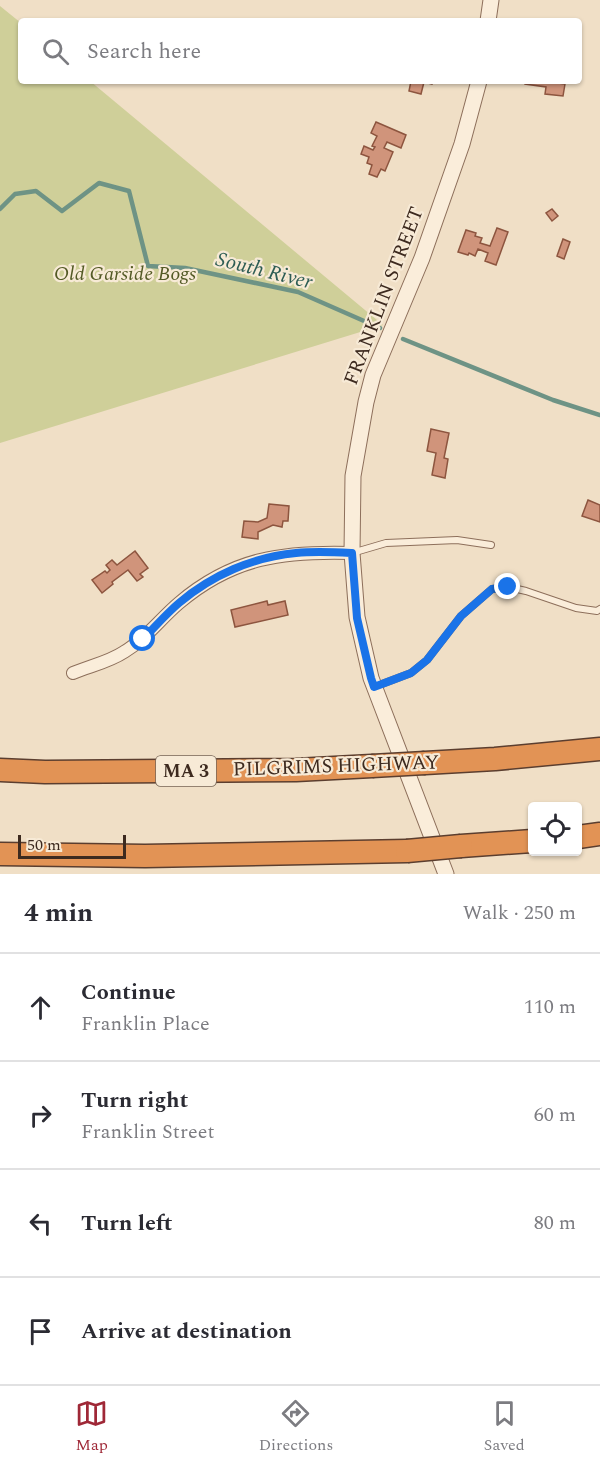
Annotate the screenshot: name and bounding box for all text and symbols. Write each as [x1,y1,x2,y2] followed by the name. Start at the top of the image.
[18,18,582,84] search box
[39,35,72,68] icon: search
[87,35,201,68] text: Search here
[336,203,432,389] street label: FRANKLIN STREET
[212,244,316,299] water label: South River
[54,259,196,289] park label: Old Garside Bogs
[494,573,520,599] route end
[129,625,155,651] route start
[232,747,440,785] street label: PILGRIMS HIGHWAY
[156,756,216,786] road number: MA 3
[528,802,582,856] map controls
[528,802,582,856] button: locate
[18,832,126,860] scale bar
[27,833,61,857] text: 50 m
[24,893,93,933] text: 4 min
[463,898,576,928] text: Walk · 250 m
[81,976,176,1009] text: Continue
[24,991,57,1024] icon: ahead
[524,992,576,1022] text: 110 m
[81,1009,210,1039] text: Franklin Place
[81,1084,188,1117] text: Turn right
[24,1099,57,1132] icon: right
[534,1100,576,1130] text: 60 m
[81,1117,214,1147] text: Franklin Street
[24,1207,57,1240] icon: left
[81,1207,173,1240] text: Turn left
[534,1208,576,1238] text: 80 m
[24,1315,57,1348] icon: arrive
[81,1315,292,1348] text: Arrive at destination
[75,1397,108,1457] tab: Map
[259,1397,333,1457] tab: Directions
[484,1397,525,1457] tab: Saved

